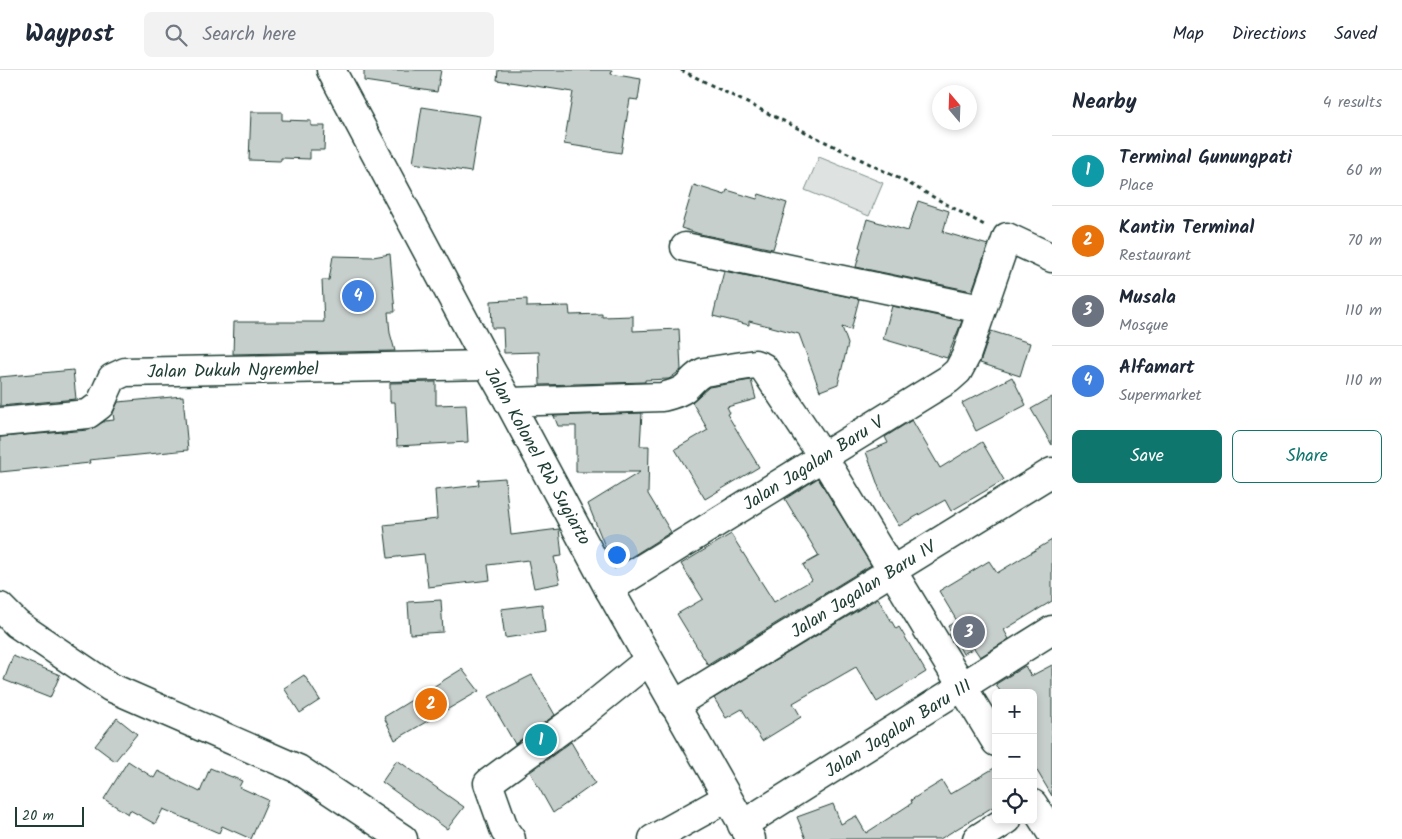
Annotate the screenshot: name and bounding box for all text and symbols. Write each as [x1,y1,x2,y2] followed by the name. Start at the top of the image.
[144,12,494,57] search box
[25,15,114,54] text: Waypost
[202,20,296,50] text: Search here
[1172,20,1204,49] text: Map
[1232,20,1306,49] text: Directions
[1334,20,1377,49] text: Saved
[162,21,190,49] icon: search
[932,85,977,130] north arrow
[1072,86,1137,119] text: Nearby
[1323,90,1382,115] text: 4 results
[1119,143,1292,173] text: Terminal Gunungpati
[1086,158,1090,183] text: 1
[1346,158,1382,183] text: 60 m
[1119,173,1153,198] text: Place
[1119,213,1254,243] text: Kantin Terminal
[1083,228,1093,253] text: 2
[1347,228,1382,253] text: 70 m
[1119,243,1191,268] text: Restaurant
[342,277,374,315] pin: 4
[1119,283,1176,313] text: Musala
[1084,298,1092,323] text: 3
[1345,298,1382,323] text: 110 m
[1119,313,1168,338] text: Mosque
[1119,353,1195,383] text: Alfamart
[147,355,320,387] street label: Jalan Dukuh Ngrembel
[476,362,598,551] street label: Jalan Kolonel RW Sugiarto
[1084,368,1092,393] text: 4
[1345,368,1382,393] text: 110 m
[1119,383,1202,408] text: Supermarket
[738,408,891,519] street label: Jalan Jagalan Baru V
[1072,430,1222,483] button: Save
[1232,430,1382,483] button: Share
[785,533,943,647] street label: Jalan Jagalan Baru IV
[604,542,630,568] your location
[953,613,985,651] pin: 3
[820,672,978,786] street label: Jalan Jagalan Baru III
[415,685,447,723] pin: 2
[992,689,1037,824] map controls
[992,689,1037,734] button: +
[525,721,557,759] pin: 1
[992,734,1037,779] button: −
[992,779,1037,824] button: locate
[15,804,84,827] scale bar
[22,805,54,827] text: 20 m

